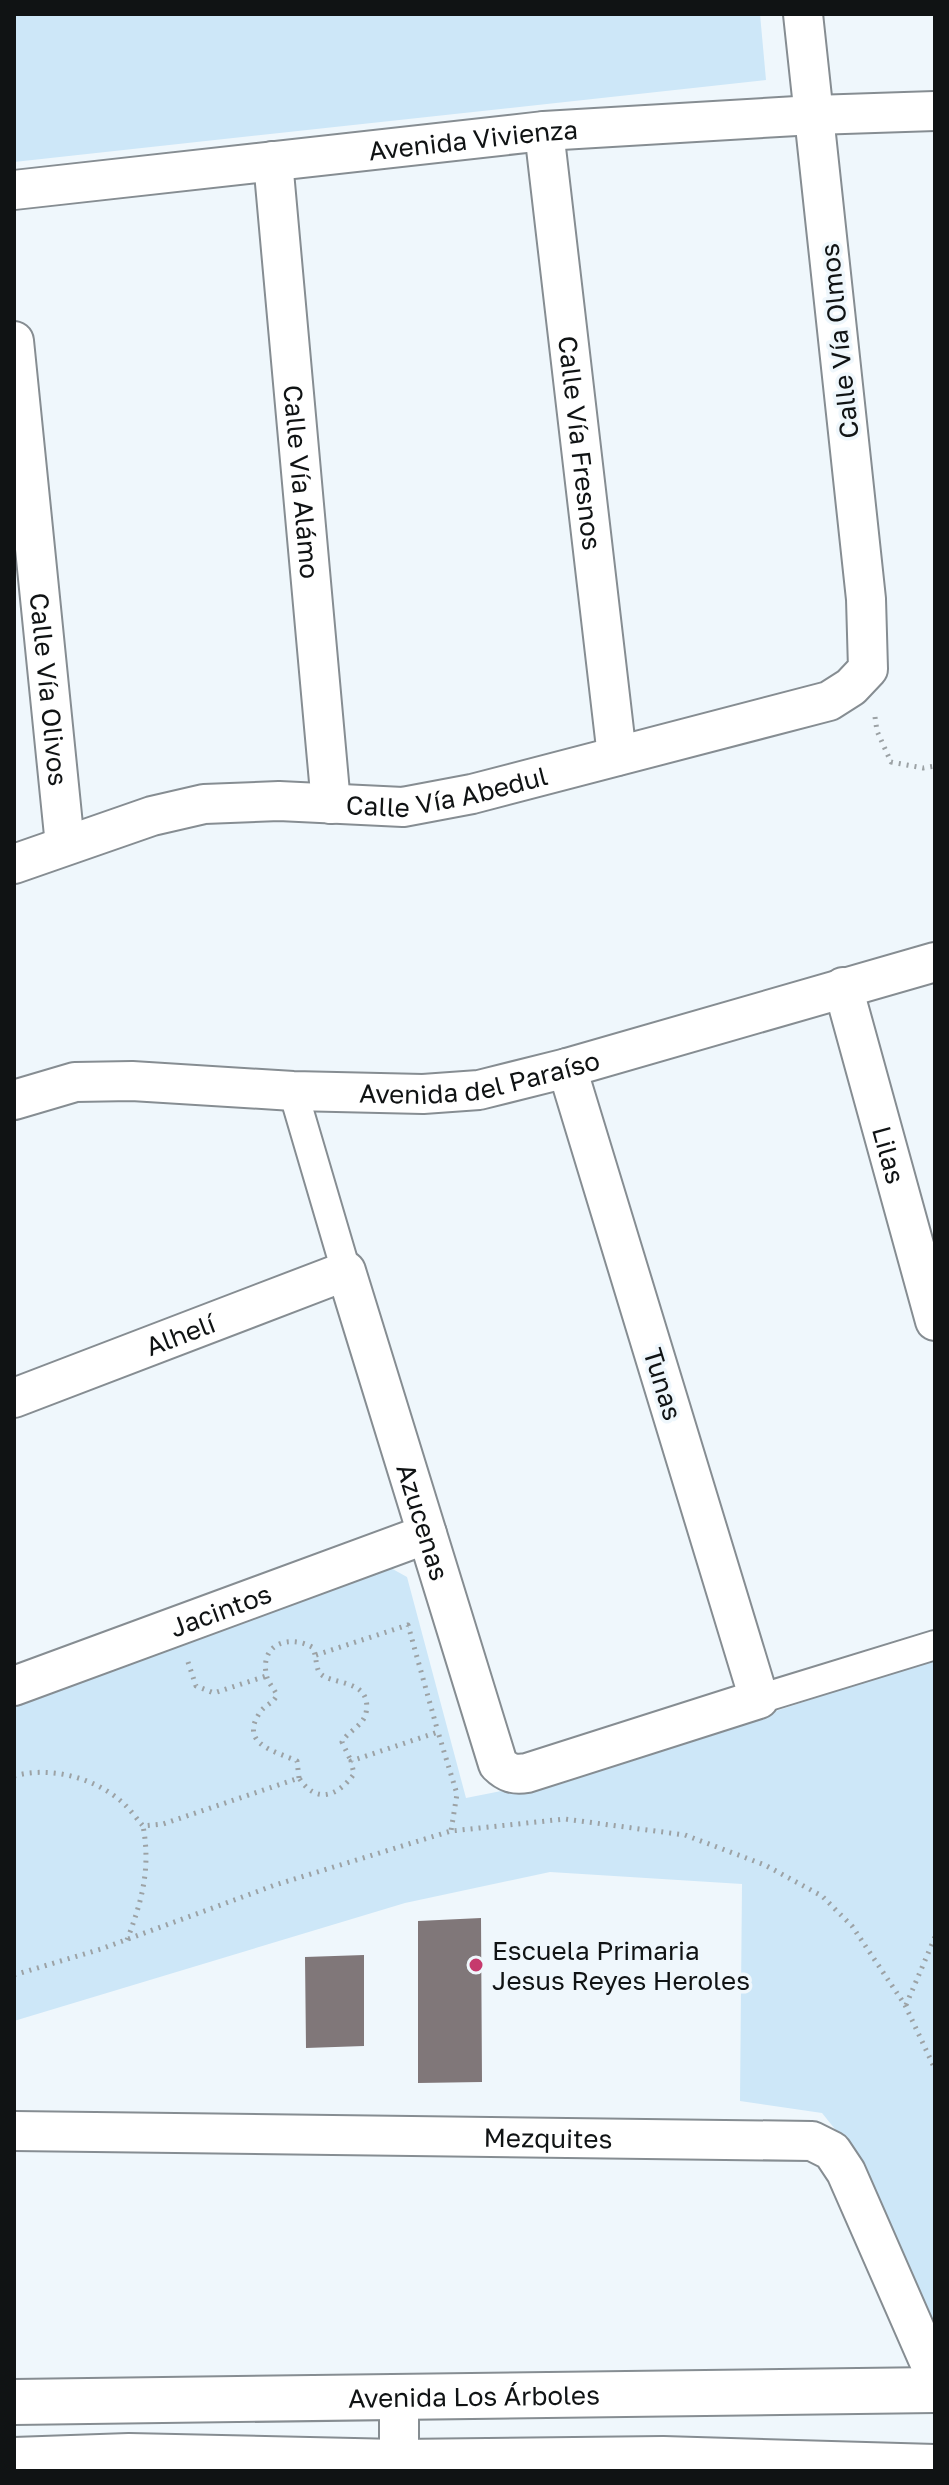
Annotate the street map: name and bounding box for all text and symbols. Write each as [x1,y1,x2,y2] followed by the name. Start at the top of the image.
[367,114,579,166] street label: Avenida Vivienza
[813,242,865,440] street label: Calle Vía Olmos
[553,334,608,552] street label: Calle Vía Fresnos
[278,383,326,580] street label: Calle Vía Alámo
[24,591,74,787] street label: Calle Vía Olivos
[345,759,551,823] street label: Calle Vía Abedul
[359,1044,603,1110] street label: Avenida del Paraíso
[866,1122,912,1187] street label: Lilas
[141,1306,221,1362] street label: Alhelí
[637,1344,689,1424] street label: Tunas
[391,1460,456,1584] street label: Azucenas
[165,1577,275,1643] street label: Jacintos
[492,1935,750,1996] place label: Escuela Primaria Jesus Reyes Heroles
[467,1956,485,1974] marker: Escuela Primaria Jesus Reyes Heroles
[483,2121,613,2154] street label: Mezquites
[348,2379,600,2413] street label: Avenida Los Árboles

